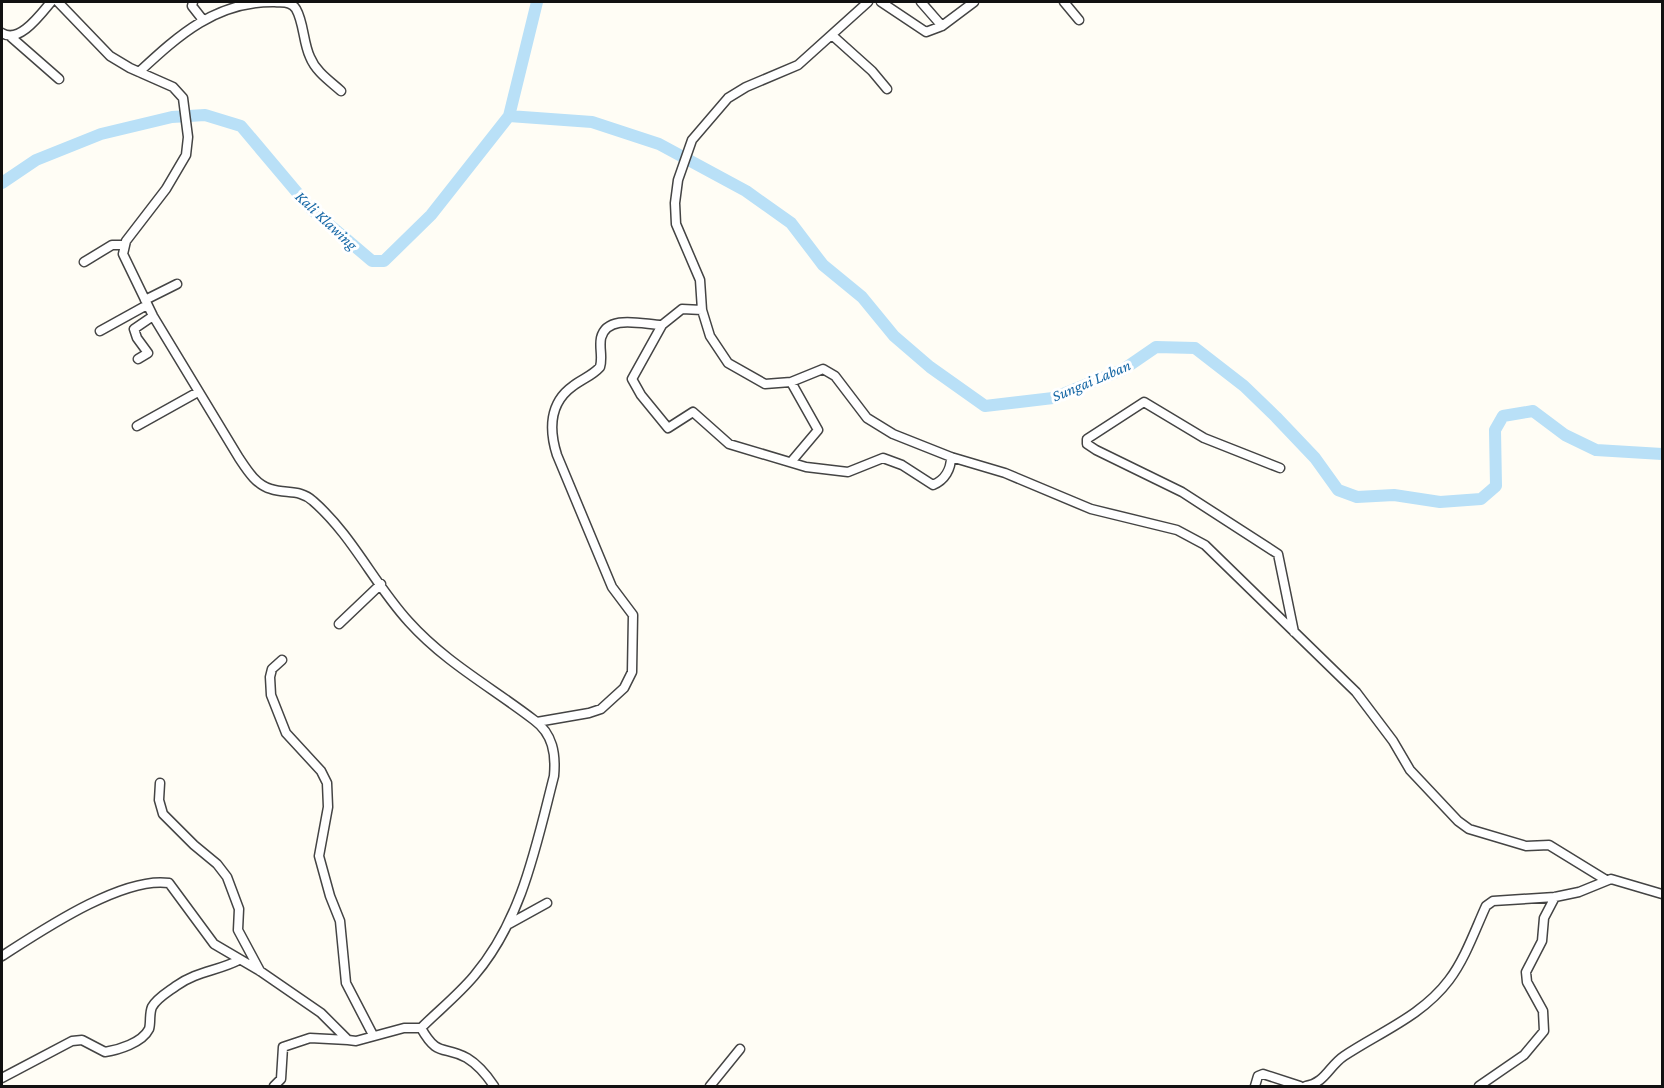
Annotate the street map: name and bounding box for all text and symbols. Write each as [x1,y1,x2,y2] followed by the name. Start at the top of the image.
[292,187,362,255] water label: Kali Klawing
[1049,356,1133,406] water label: Sungai Laban

